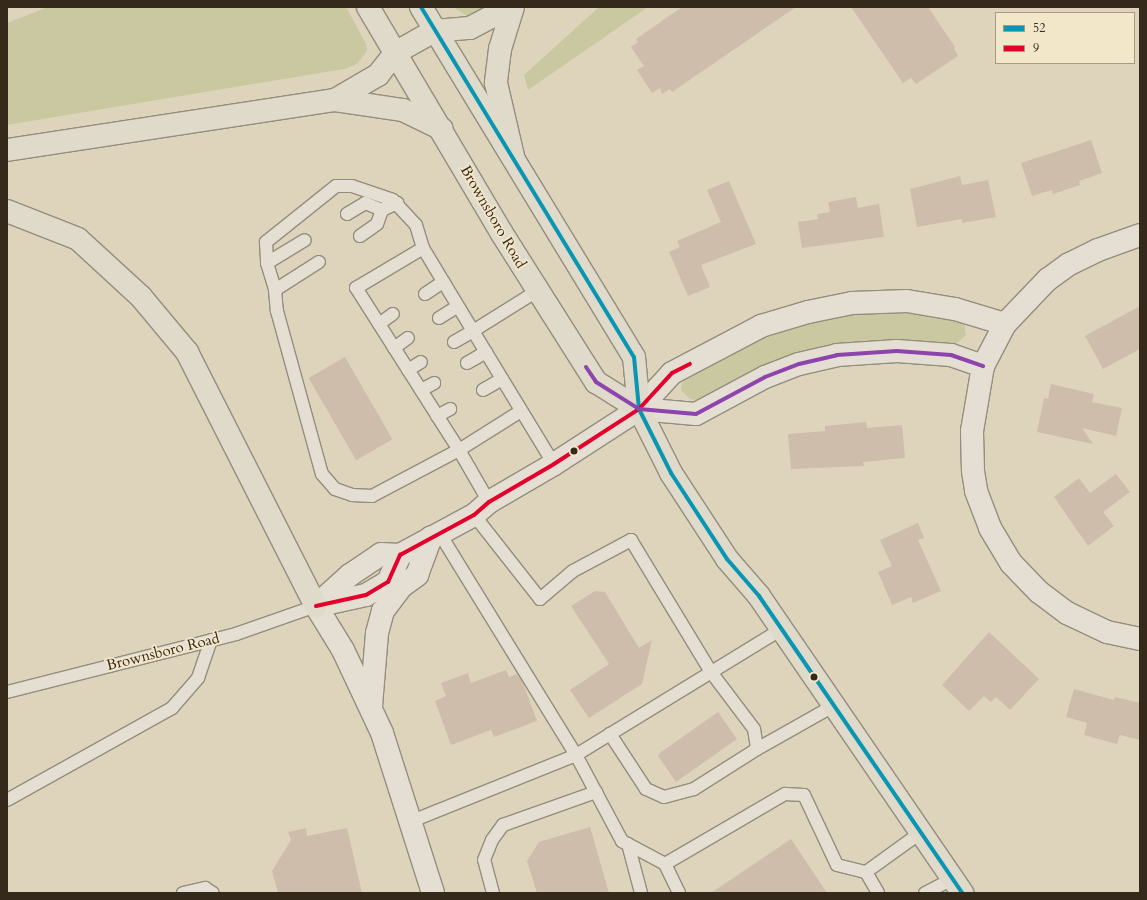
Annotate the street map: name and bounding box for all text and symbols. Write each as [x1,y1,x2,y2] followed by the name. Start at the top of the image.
[995,12,1135,64] legend
[1033,20,1045,36] text: 52
[1033,40,1039,56] text: 9
[456,162,530,272] street label: Brownsboro Road
[569,446,579,456] unlabelled marker
[105,629,221,675] street label: Brownsboro Road
[809,672,819,682] unlabelled marker

